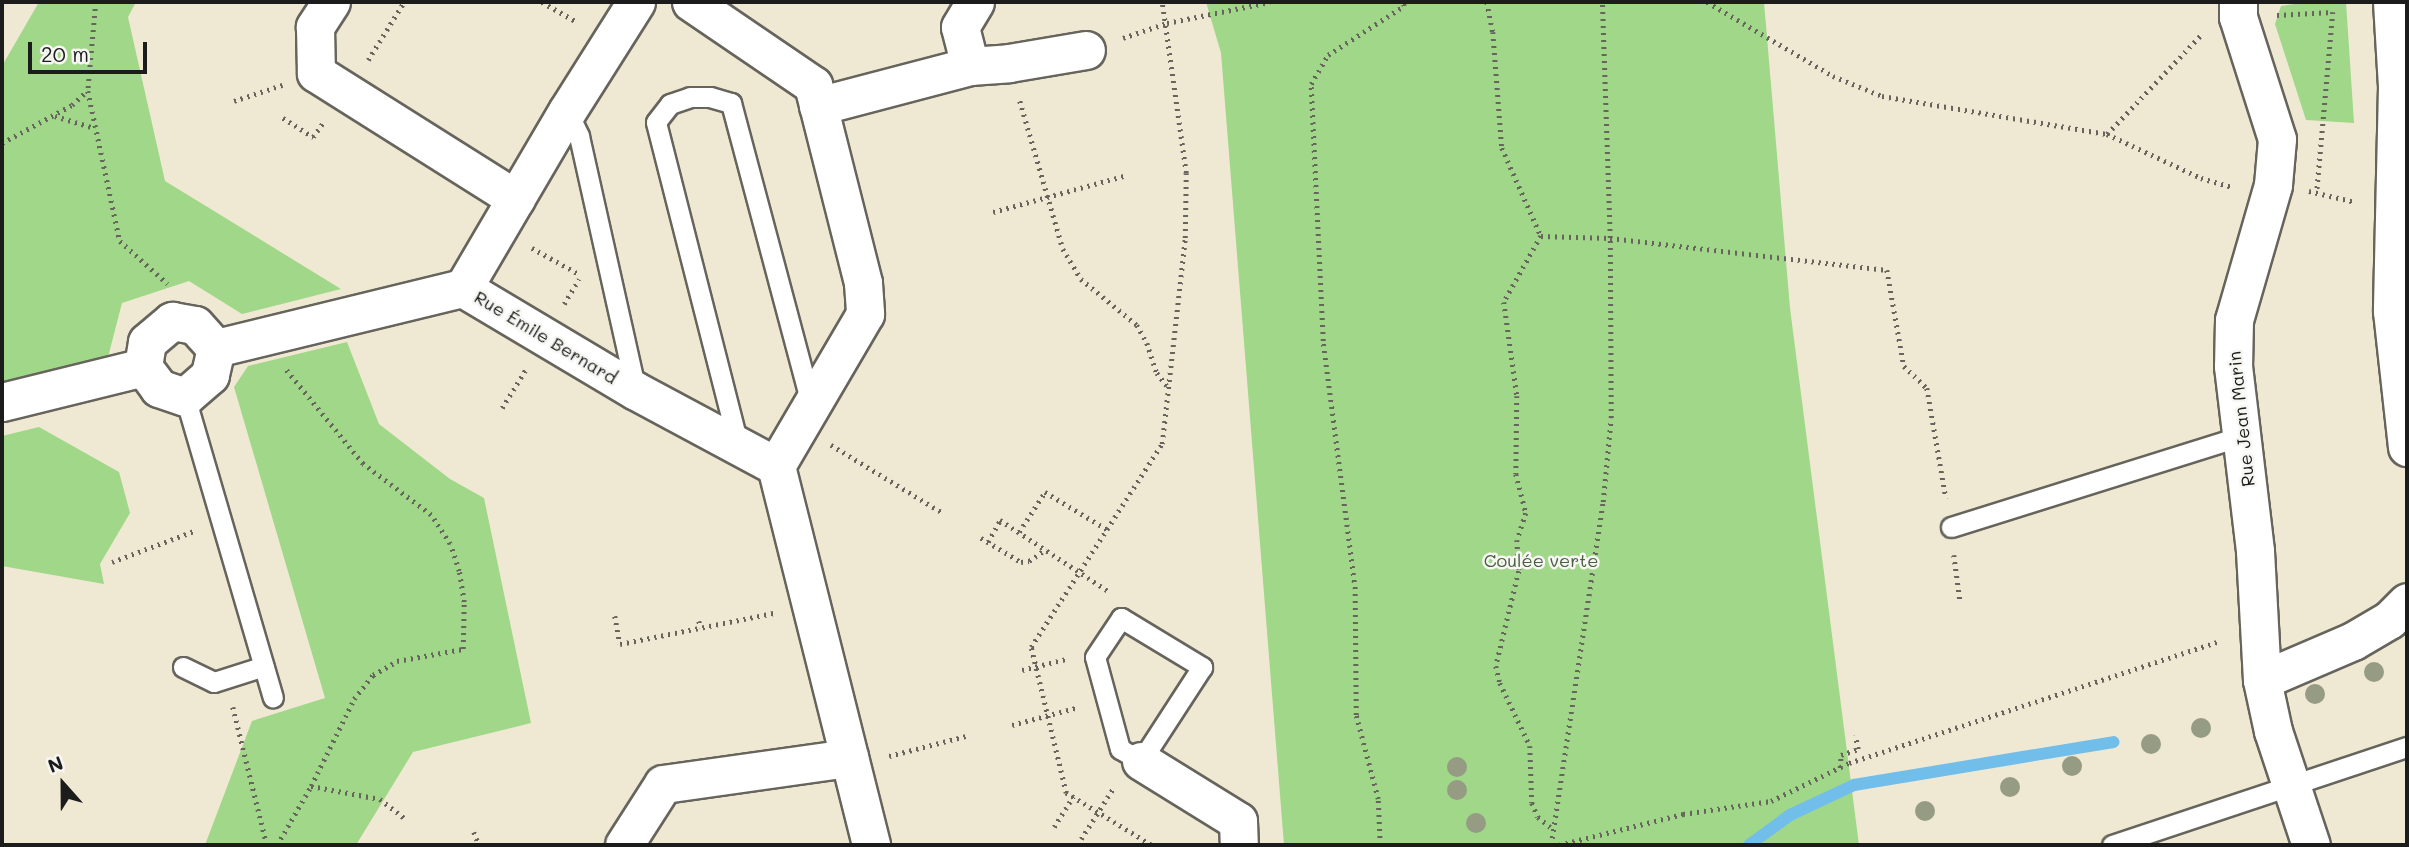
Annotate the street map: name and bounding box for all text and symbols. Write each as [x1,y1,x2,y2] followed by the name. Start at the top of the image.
[32,28,150,72] scale bar
[41,40,89,67] text: 20 m
[471,286,621,388] street label: Rue Émile Bernard
[2223,350,2259,488] street label: Rue Jean Marin
[1484,549,1598,571] park label: Coulée verte
[28,749,98,819] north arrow
[44,750,66,778] text: N

